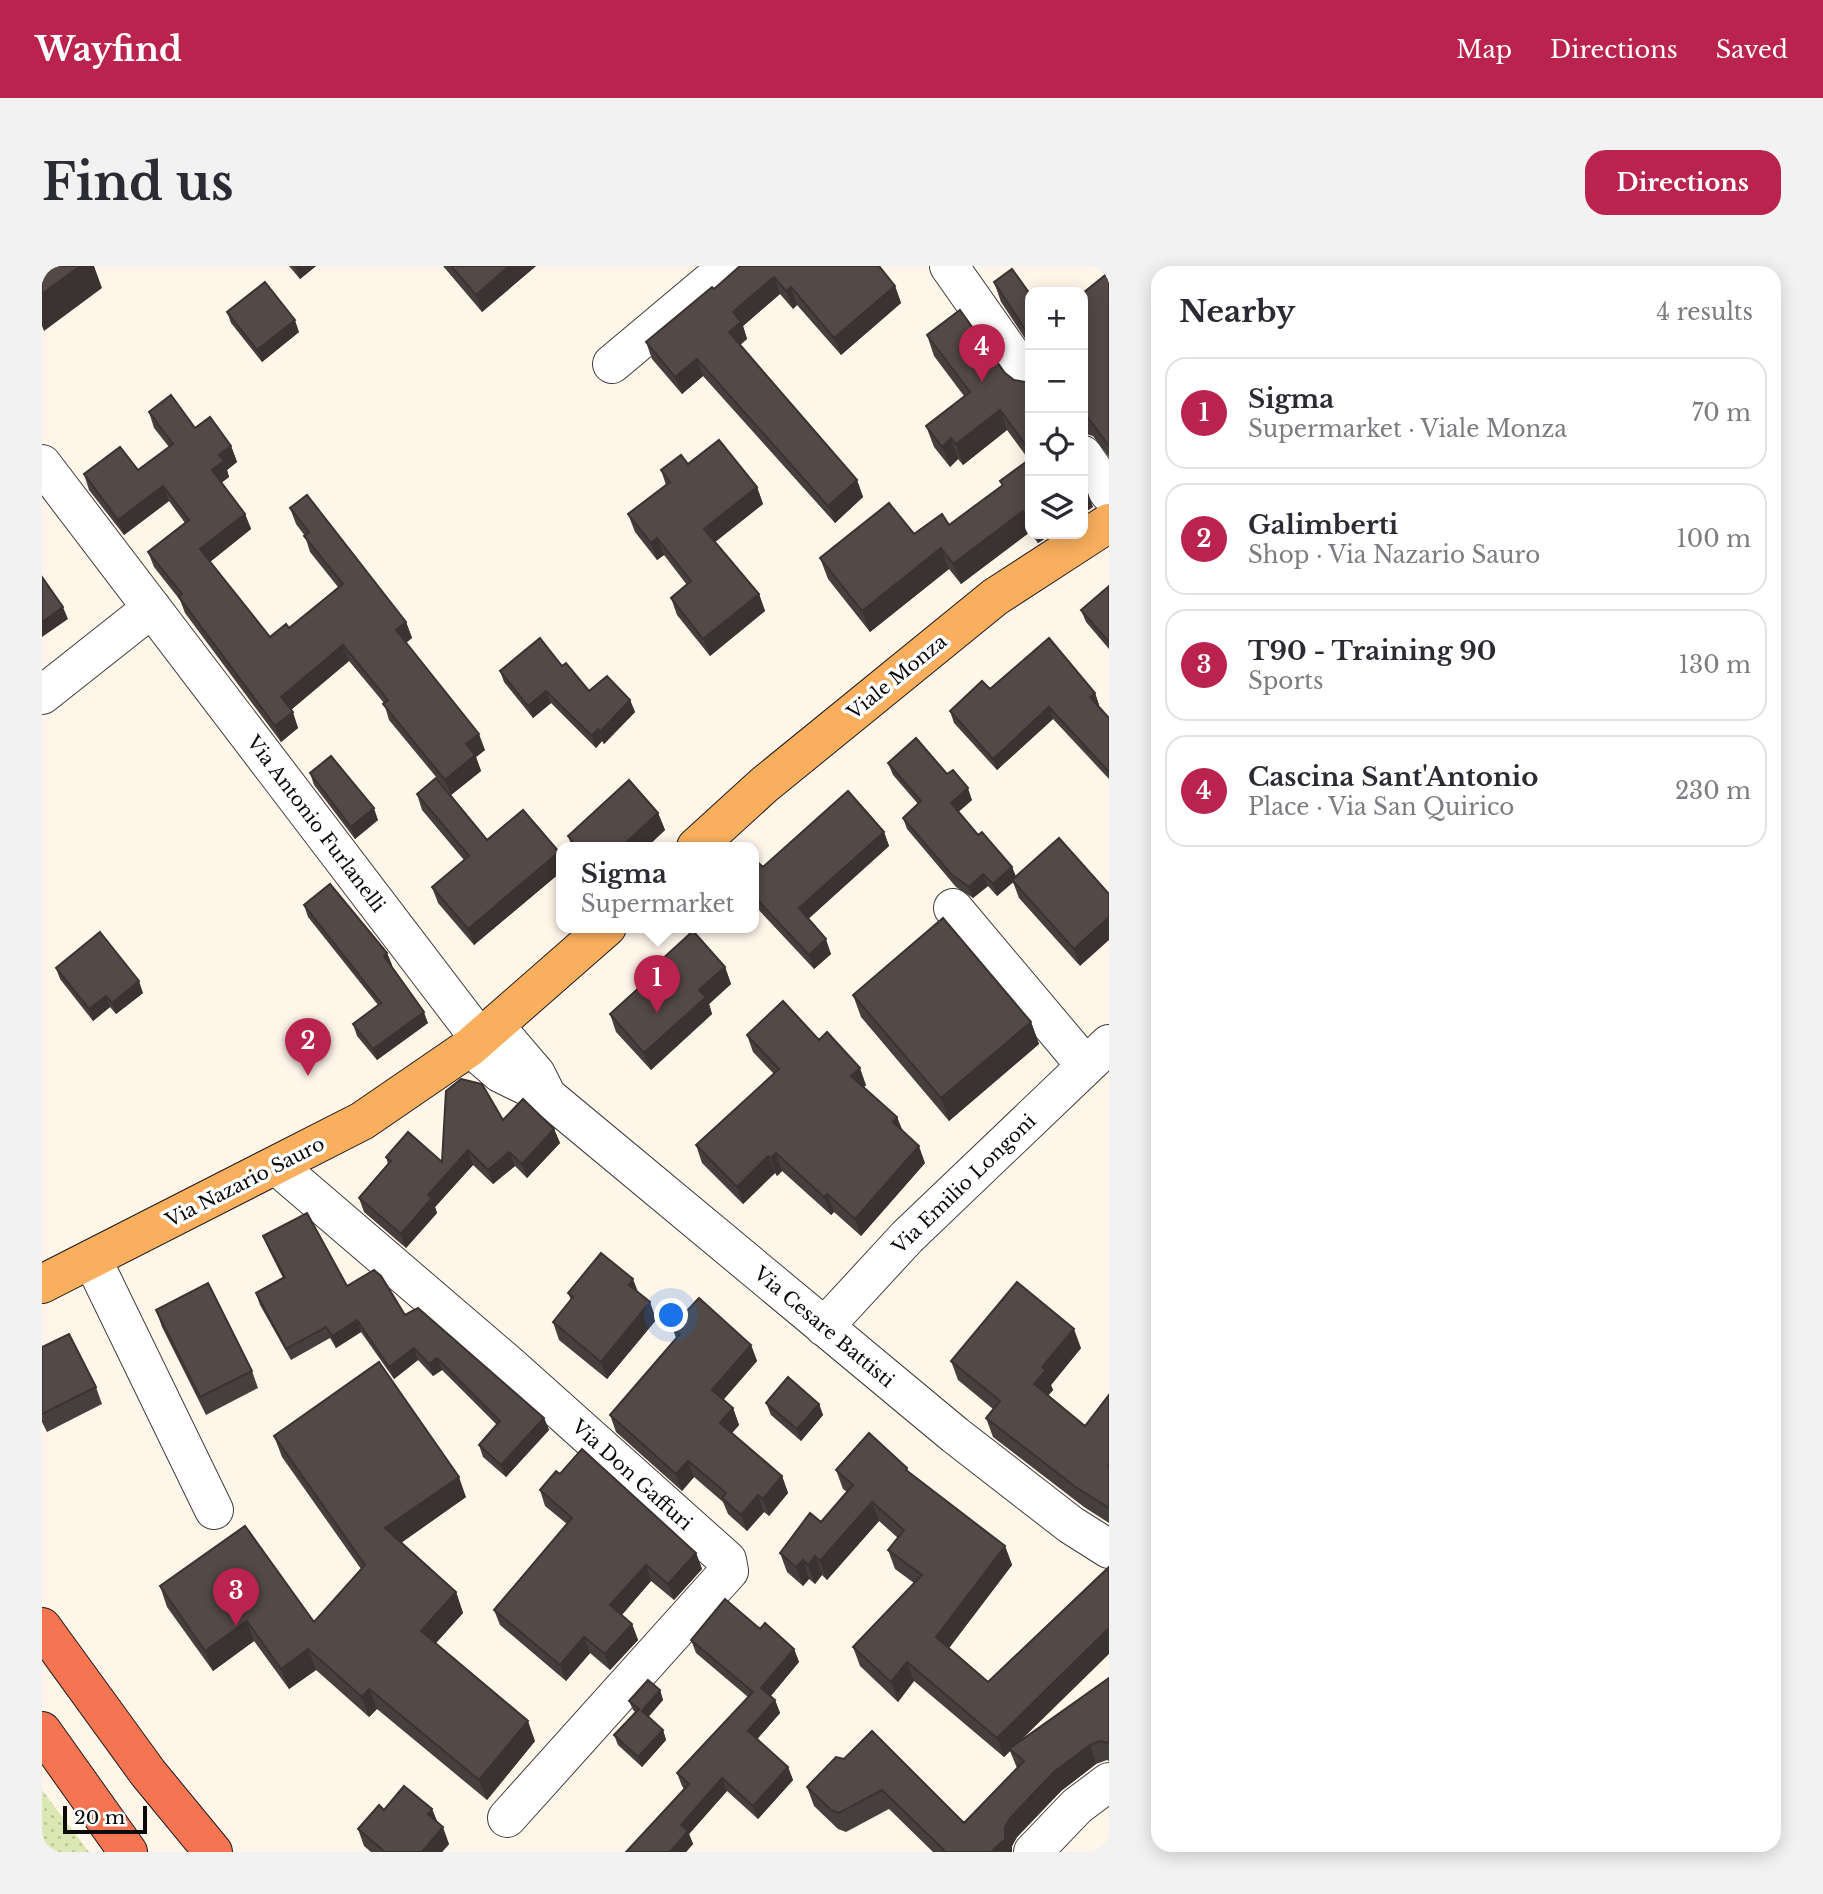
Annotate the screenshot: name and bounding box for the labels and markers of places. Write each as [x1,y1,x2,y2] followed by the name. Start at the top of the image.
[959,324,1005,382] pin: 4
[634,955,680,1013] pin: 1
[285,1018,331,1076] pin: 2
[213,1568,259,1626] pin: 3

